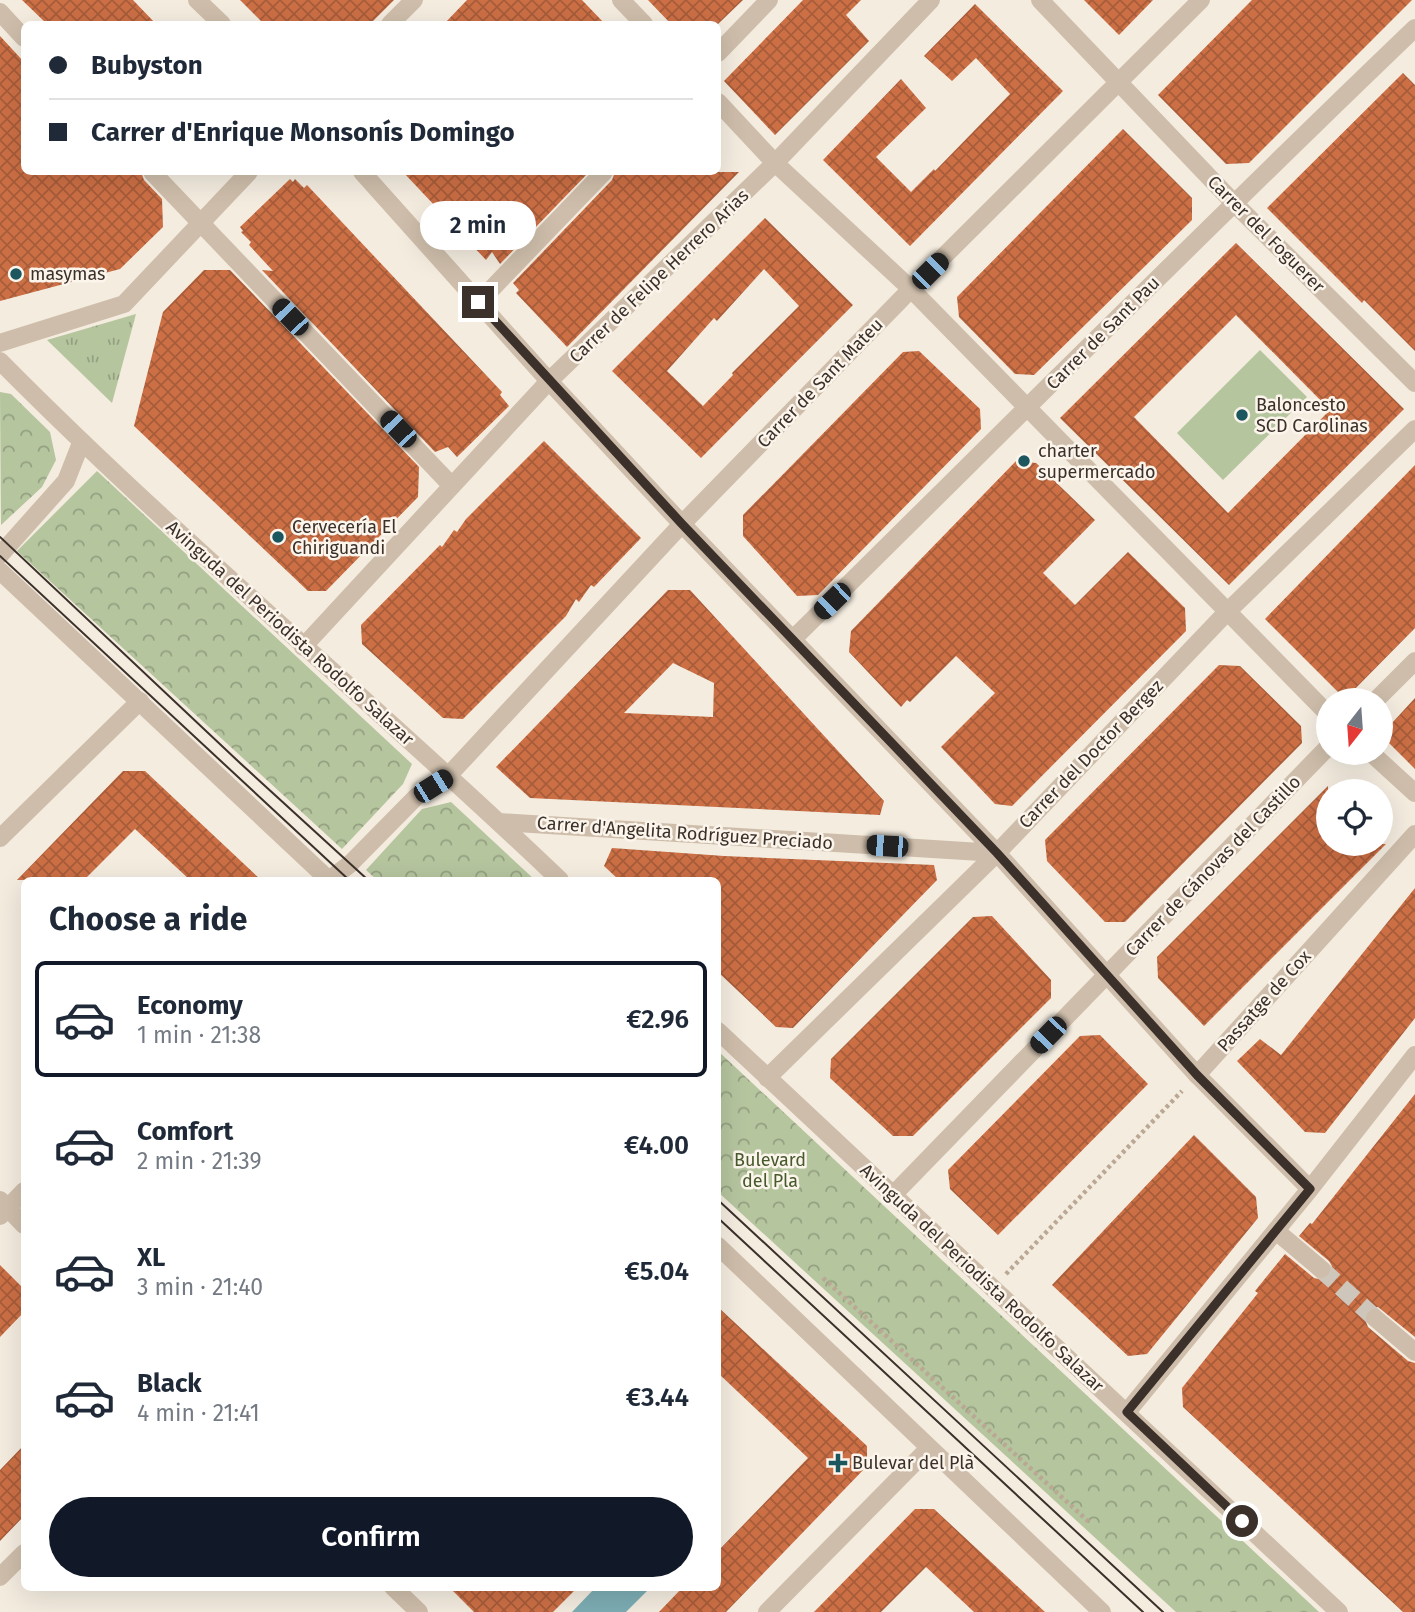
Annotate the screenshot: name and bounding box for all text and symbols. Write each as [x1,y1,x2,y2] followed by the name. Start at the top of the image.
[91,50,203,81] text: Bubyston
[91,117,515,148] text: Carrer d'Enrique Monsonís Domingo
[1203,171,1329,297] street label: Carrer del Foguerer
[565,184,753,368] street label: Carrer de Felipe Herrero Arias
[420,201,536,250] callout: 2 min
[450,211,506,239] text: 2 min
[908,249,953,293] car
[30,263,105,285] place label: masymas
[8,266,24,282] marker: masymas
[1042,272,1164,394] street label: Carrer de Sant Pau
[462,286,494,318] route end
[268,295,313,339] car
[752,314,888,452] street label: Carrer de Sant Mateu
[1256,394,1368,437] place label: Baloncesto SCD Carolinas
[376,407,421,451] car
[1234,407,1250,423] marker: Baloncesto SCD Carolinas
[1038,440,1155,483] place label: charter supermercado
[1016,453,1032,469] marker: charter supermercado
[162,516,418,750] street label: Avinguda del Periodista Rodolfo Salazar
[292,516,397,559] place label: Cervecería El Chiriguandi
[270,529,286,545] marker: Cervecería El Chiriguandi
[810,579,855,623] car
[1014,675,1168,833] street label: Carrer del Doctor Bergez
[1316,688,1393,765] north arrow
[1316,688,1393,856] map controls
[410,766,457,806] car
[1121,771,1305,961] street label: Carrer de Cánovas del Castillo
[1316,779,1393,856] button: locate
[536,812,834,854] street label: Carrer d'Angelita Rodríguez Preciado
[866,834,909,858] car
[49,900,247,938] text: Choose a ride
[1213,945,1316,1056] street label: Passatge de Cox
[53,988,116,1051] icon: car
[137,990,243,1021] text: Economy
[626,1004,689,1035] text: €2.96
[1026,1013,1071,1057] car
[137,1021,261,1049] text: 1 min · 21:38
[53,1114,116,1177] icon: car
[137,1116,233,1147] text: Comfort
[624,1130,689,1161] text: €4.00
[137,1147,262,1175] text: 2 min · 21:39
[734,1149,806,1192] park label: Bulevard del Pla
[856,1159,1109,1397] street label: Avinguda del Periodista Rodolfo Salazar
[53,1240,116,1303] icon: car
[137,1242,165,1273] text: XL
[625,1256,689,1287] text: €5.04
[137,1273,263,1301] text: 3 min · 21:40
[53,1366,116,1429] icon: car
[137,1368,202,1399] text: Black
[626,1382,689,1413] text: €3.44
[137,1399,260,1427] text: 4 min · 21:41
[852,1452,974,1474] place label: Bulevar del Plà
[830,1455,846,1471] marker: Bulevar del Plà
[49,1497,693,1577] button: Confirm
[1226,1505,1258,1537] route start

